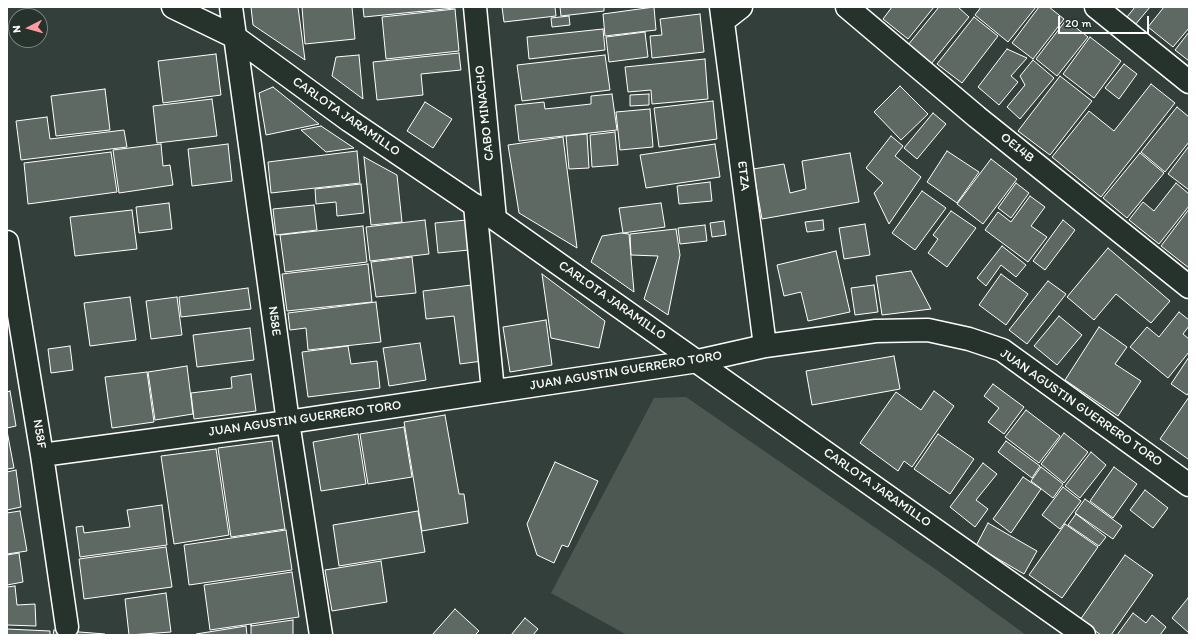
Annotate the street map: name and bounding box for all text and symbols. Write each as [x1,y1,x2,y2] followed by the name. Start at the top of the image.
[8,8,48,48] north arrow
[1060,8,1151,34] scale bar
[1065,16,1092,30] text: 20 m
[10,25,23,34] text: N
[472,64,498,162] street label: CABO MINACHO
[289,74,403,160] street label: CARLOTA JARAMILLO
[997,130,1037,166] street label: OE14B
[733,160,753,192] street label: ETZA
[555,258,669,344] street label: CARLOTA JARAMILLO
[264,305,284,337] street label: N58E
[997,346,1165,470] street label: JUAN AGUSTIN GUERRERO TORO
[529,348,723,394] street label: JUAN AGUSTIN GUERRERO TORO
[208,398,402,440] street label: JUAN AGUSTIN GUERRERO TORO
[29,418,49,450] street label: N58F
[820,445,934,531] street label: CARLOTA JARAMILLO

